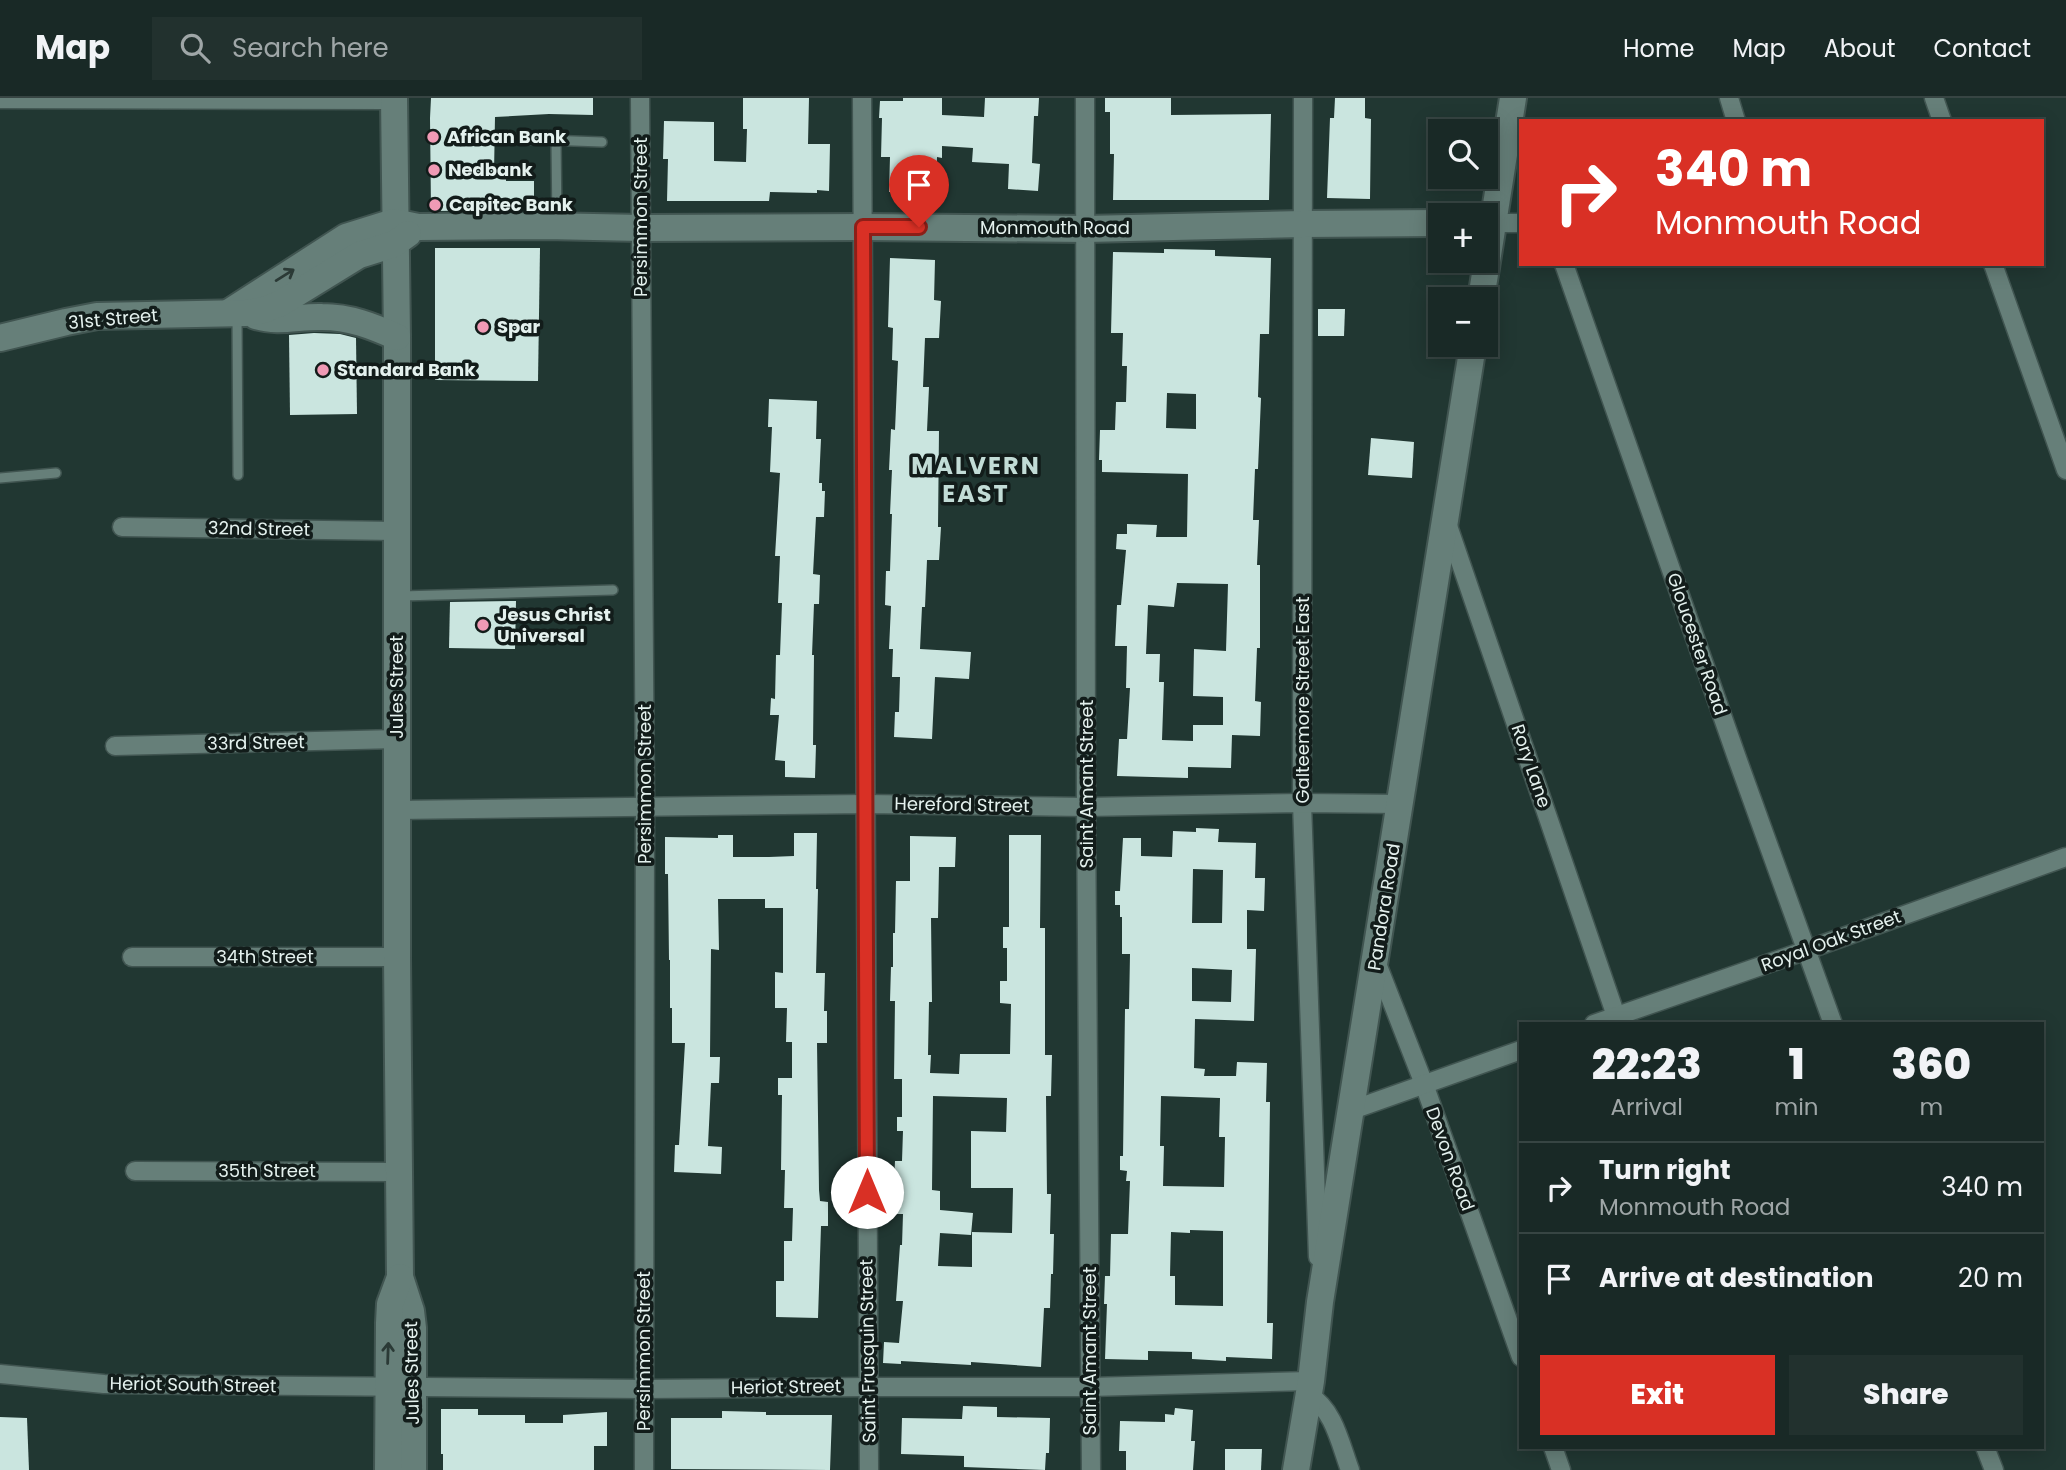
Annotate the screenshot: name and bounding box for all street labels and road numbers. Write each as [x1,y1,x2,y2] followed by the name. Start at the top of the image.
[628,137,653,297] street label: Persimmon Street
[980,215,1130,240] street label: Monmouth Road
[67,302,159,335] street label: 31st Street
[208,515,310,542] street label: 32nd Street
[1661,569,1734,718] street label: Gloucester Road
[1290,596,1315,804] street label: Galteemore Street East
[384,635,409,739] street label: Jules Street
[1074,700,1099,868] street label: Saint Amant Street
[632,704,657,864] street label: Persimmon Street
[1506,721,1557,811] street label: Rory Lane
[207,729,305,756] street label: 33rd Street
[894,791,1030,818] street label: Hereford Street
[1361,842,1406,972] street label: Pandora Road
[1757,904,1904,977] street label: Royal Oak Street
[216,944,314,969] street label: 34th Street
[1420,1104,1481,1214] street label: Devon Road
[218,1158,316,1183] street label: 35th Street
[853,1259,882,1443] street label: Saint Frusquin Street
[1077,1267,1102,1435] street label: Saint Amant Street
[631,1271,656,1431] street label: Persimmon Street
[398,1321,425,1425] street label: Jules Street
[109,1371,277,1398] street label: Heriot South Street
[731,1373,841,1400] street label: Heriot Street

